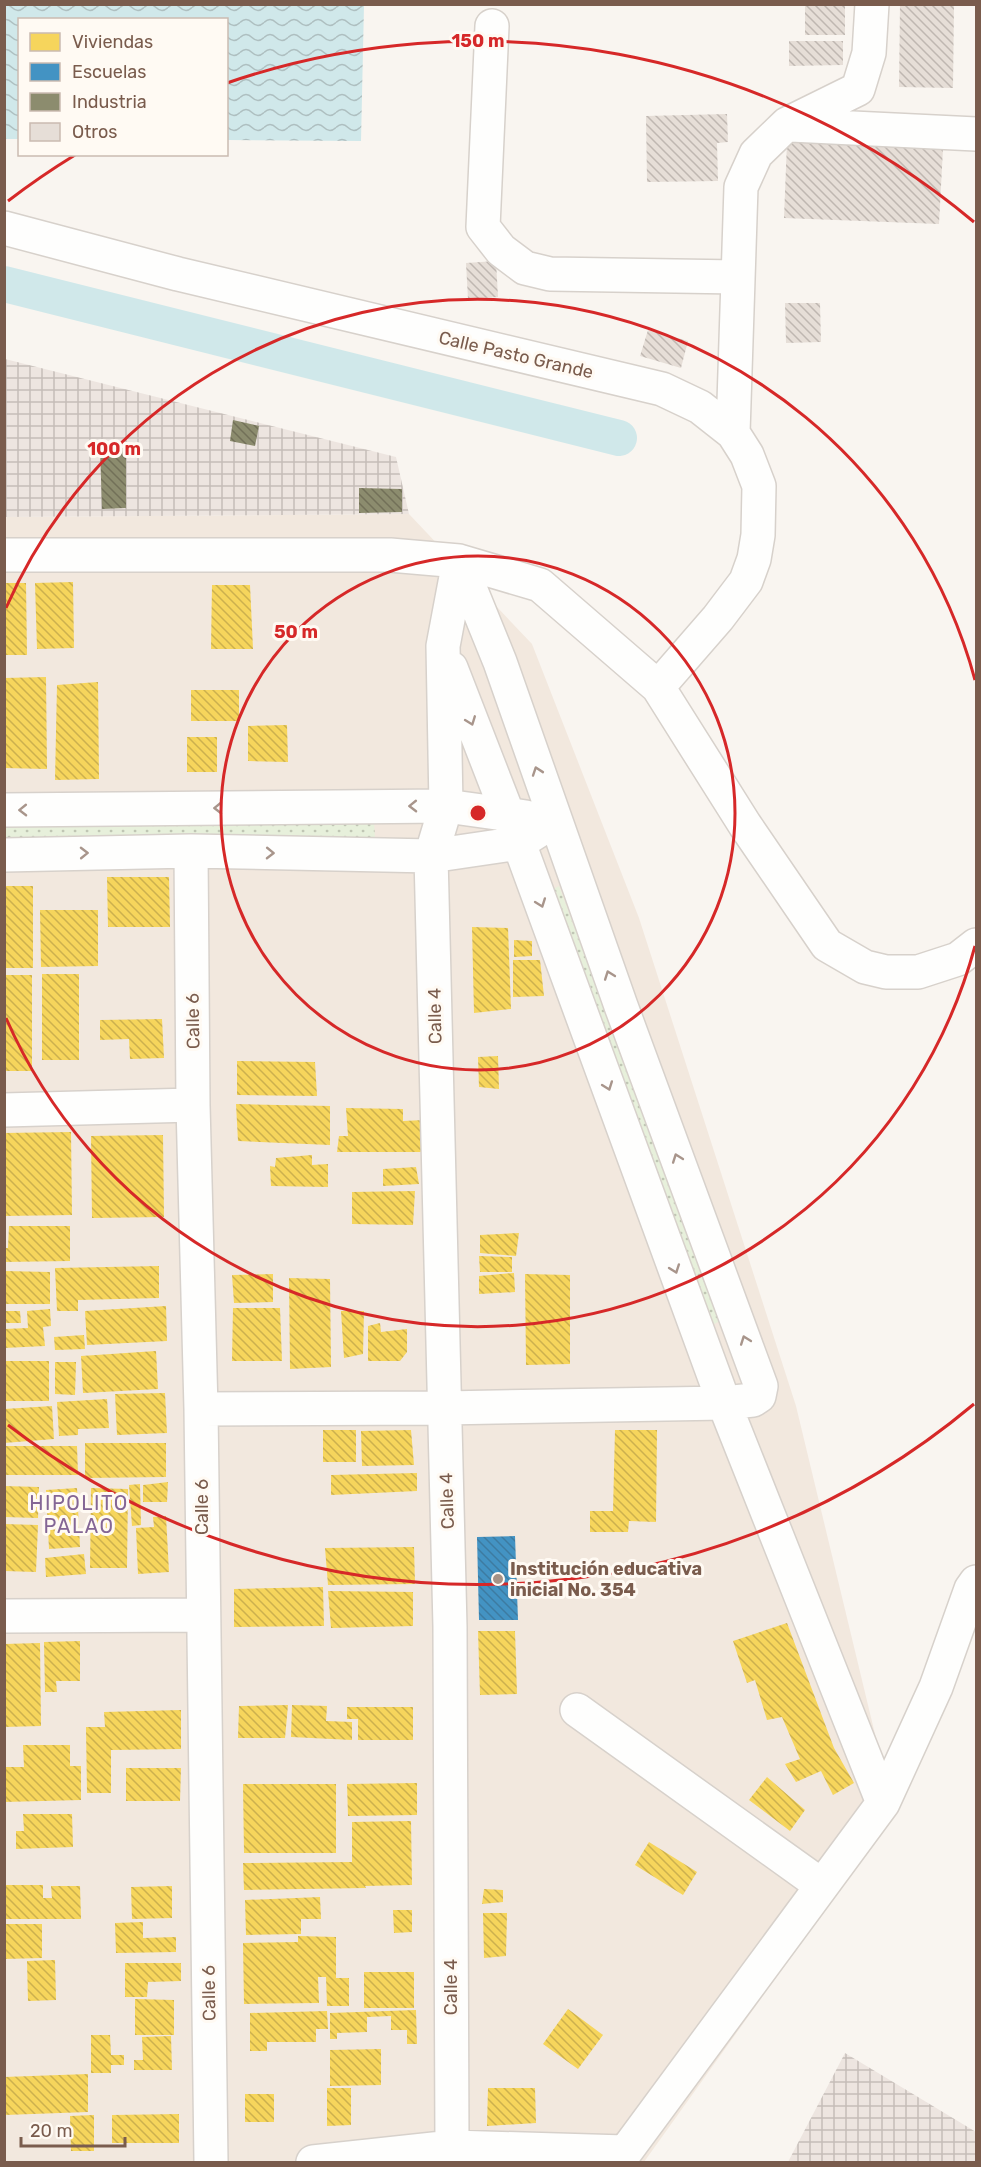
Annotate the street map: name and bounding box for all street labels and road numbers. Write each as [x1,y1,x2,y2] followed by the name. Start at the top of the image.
[437,327,595,383] street label: Calle Pasto Grande
[424,988,446,1044] street label: Calle 4
[182,993,204,1049] street label: Calle 6
[435,1472,459,1530] street label: Calle 4
[191,1479,213,1535] street label: Calle 6
[440,1959,462,2015] street label: Calle 4
[198,1965,220,2021] street label: Calle 6

